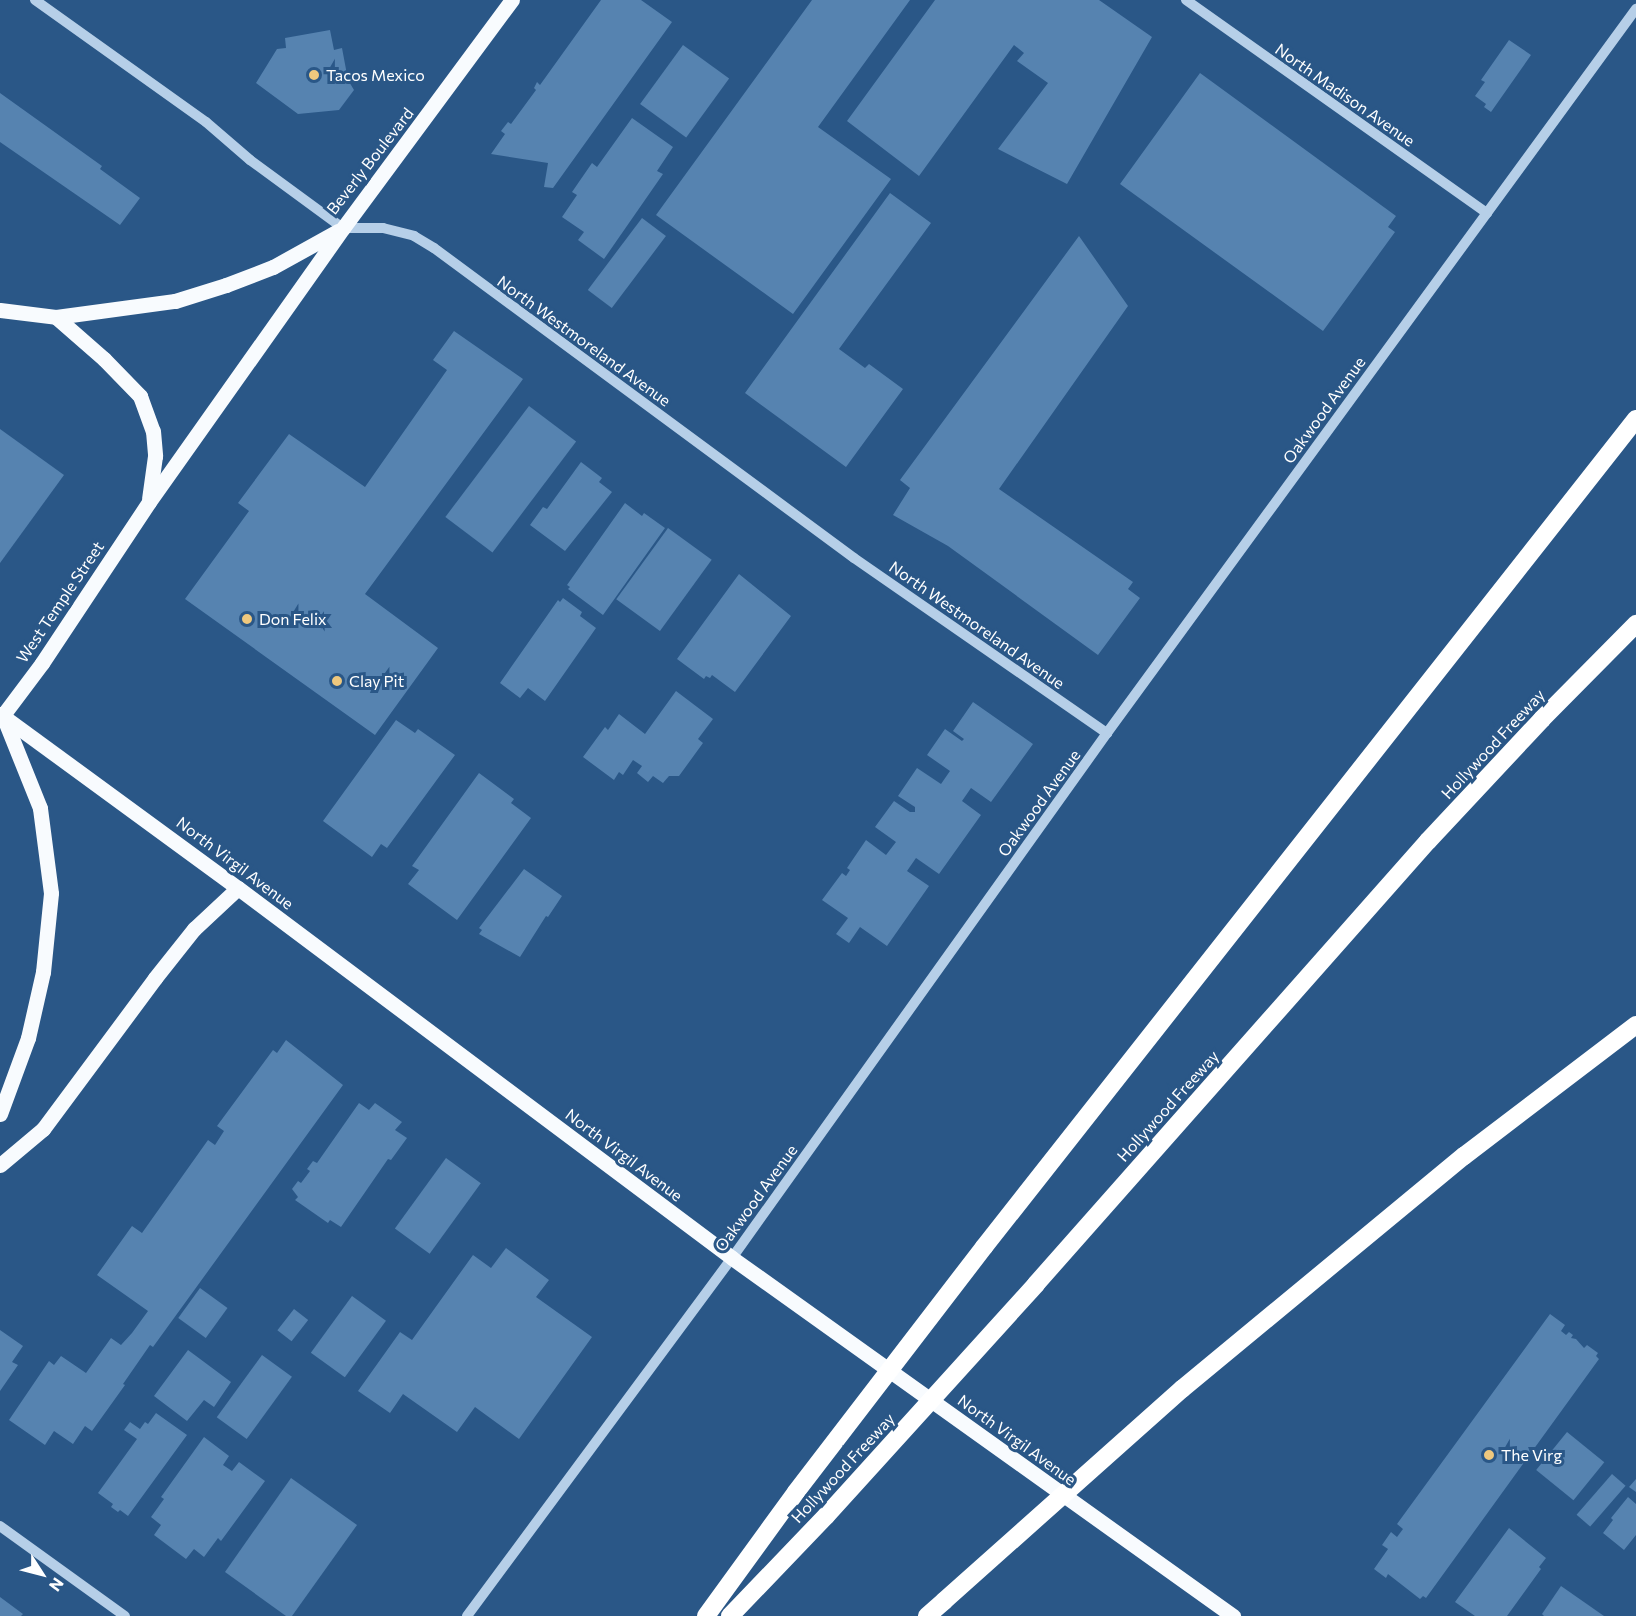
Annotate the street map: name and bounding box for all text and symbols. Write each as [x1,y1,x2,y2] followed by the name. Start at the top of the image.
[1271,40,1419,150] street label: North Madison Avenue
[326,65,425,85] place label: Tacos Mexico
[307,68,321,82] marker: Tacos Mexico
[323,104,417,218] street label: Beverly Boulevard
[494,272,674,410] street label: North Westmoreland Avenue
[1279,353,1369,467] street label: Oakwood Avenue
[12,538,108,666] street label: West Temple Street
[886,557,1068,693] street label: North Westmoreland Avenue
[259,609,327,629] place label: Don Felix
[240,612,254,626] marker: Don Felix
[349,671,404,691] place label: Clay Pit
[330,674,344,688] marker: Clay Pit
[1437,685,1549,803] street label: Hollywood Freeway
[994,746,1084,860] street label: Oakwood Avenue
[173,813,297,913] street label: North Virgil Avenue
[1113,1047,1223,1165] street label: Hollywood Freeway
[562,1105,686,1205] street label: North Virgil Avenue
[711,1141,801,1255] street label: Oakwood Avenue
[954,1391,1080,1489] street label: North Virgil Avenue
[787,1409,899,1527] street label: Hollywood Freeway
[1501,1445,1562,1465] place label: The Virg
[1482,1448,1496,1462] marker: The Virg
[12,1544,72,1604] north arrow
[46,1574,68,1595] text: N

